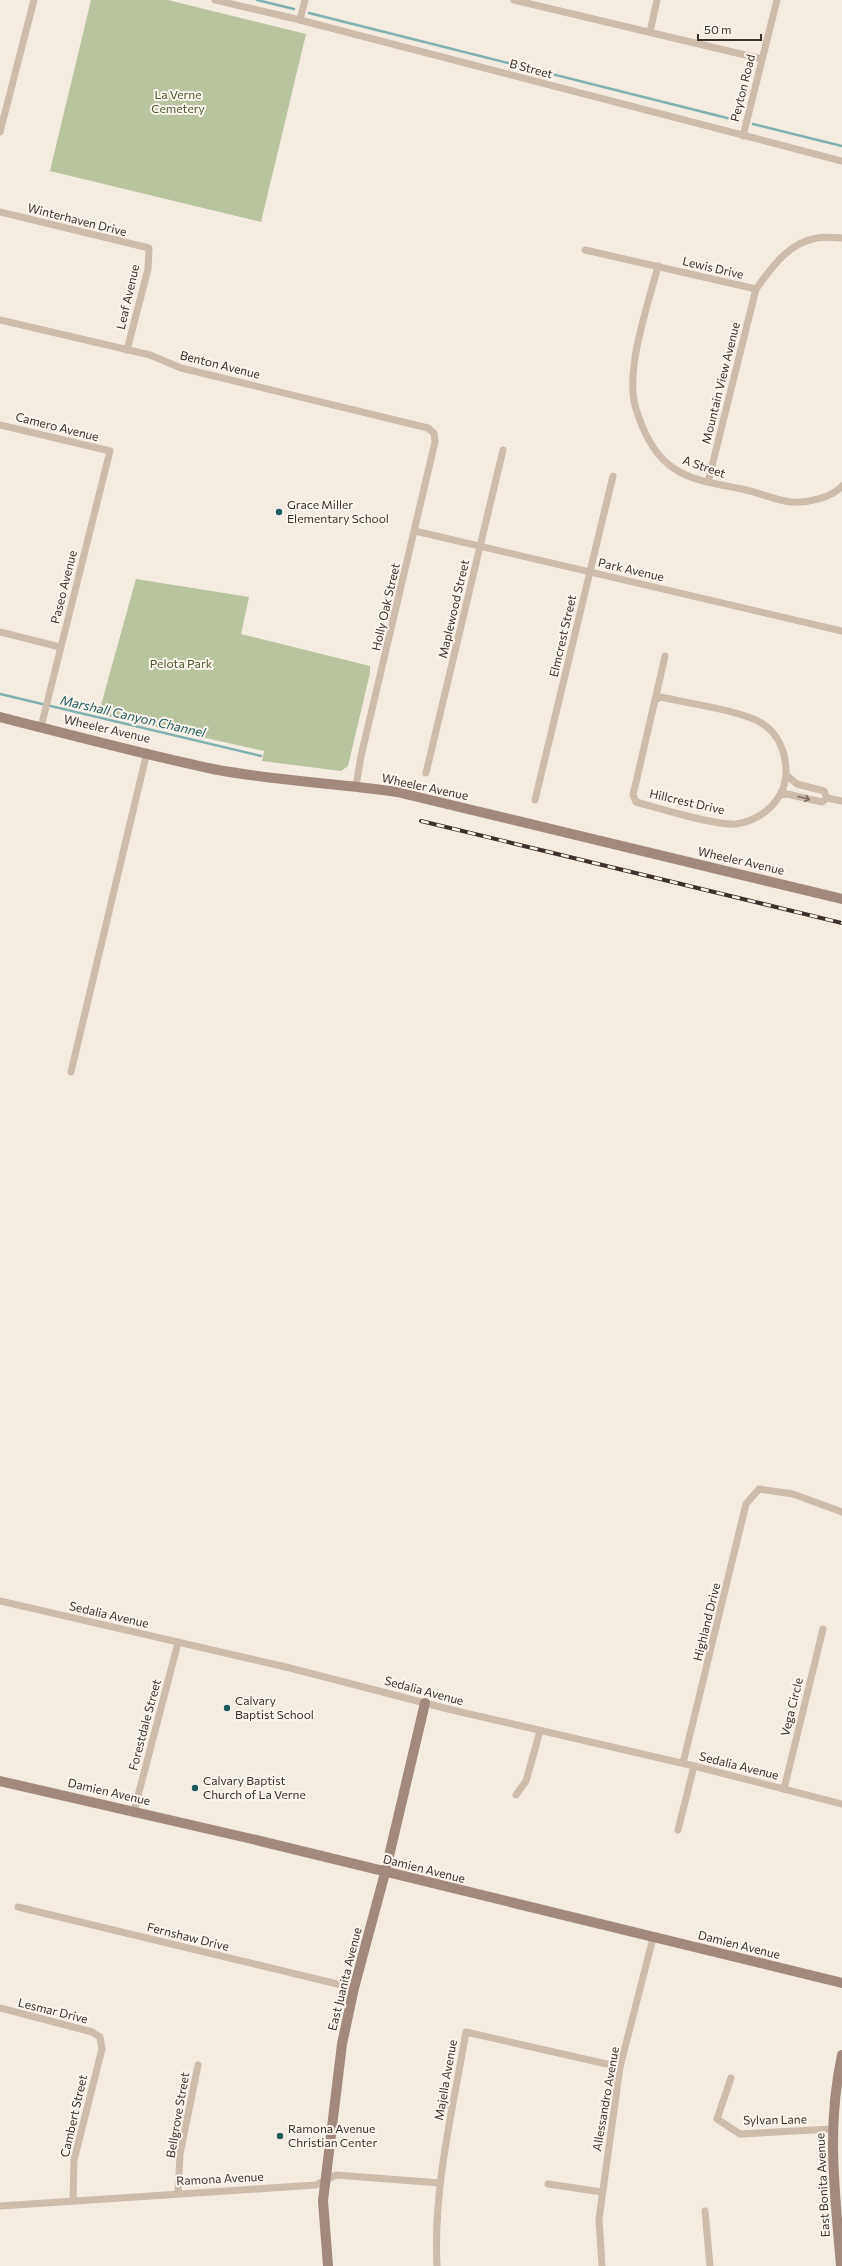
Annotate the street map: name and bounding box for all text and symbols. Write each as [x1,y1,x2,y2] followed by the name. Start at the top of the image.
[698,16,761,42] scale bar
[704,22,732,36] text: 50 m
[727,53,757,123] street label: Peyton Road
[508,56,554,81] street label: B Street
[151,87,205,115] park label: La Verne Cemetery
[26,200,128,238] street label: Winterhaven Drive
[681,253,745,281] street label: Lewis Drive
[113,263,141,331] street label: Leaf Avenue
[698,320,742,445] street label: Mountain View Avenue
[179,347,262,381] street label: Benton Avenue
[14,409,100,443] street label: Camero Avenue
[681,452,728,480] street label: A Street
[287,497,389,525] place label: Grace Miller Elementary School
[274,507,284,517] marker: Grace Miller Elementary School
[47,549,79,625] street label: Paseo Avenue
[597,555,666,583] street label: Park Avenue
[435,558,471,659] street label: Maplewood Street
[368,561,402,652] street label: Holly Oak Street
[546,593,578,678] street label: Elmcrest Street
[150,656,213,670] park label: Pelota Park
[59,691,208,741] water label: Marshall Canyon Channel
[63,711,152,745] street label: Wheeler Avenue
[381,770,470,802] street label: Wheeler Avenue
[648,786,726,816] street label: Hillcrest Drive
[798,795,811,802] one-way arrow
[697,843,786,877] street label: Wheeler Avenue
[690,1581,722,1662] street label: Highland Drive
[68,1598,150,1630] street label: Sedalia Avenue
[383,1673,465,1707] street label: Sedalia Avenue
[777,1676,805,1738] street label: Vega Circle
[125,1678,163,1772] street label: Forestdale Street
[235,1693,314,1721] place label: Calvary Baptist School
[222,1703,232,1713] marker: Calvary Baptist School
[698,1748,780,1782] street label: Sedalia Avenue
[203,1773,306,1801] place label: Calvary Baptist Church of La Verne
[67,1775,152,1807] street label: Damien Avenue
[190,1783,200,1793] marker: Calvary Baptist Church of La Verne
[382,1851,467,1885] street label: Damien Avenue
[146,1919,231,1953] street label: Fernshaw Drive
[324,1926,365,2032] street label: East Juanita Avenue
[697,1927,782,1961] street label: Damien Avenue
[17,1995,90,2025] street label: Lesmar Drive
[431,2038,459,2121] street label: Majella Avenue
[589,2046,621,2152] street label: Allessandro Avenue
[163,2071,191,2159] street label: Bellgrove Street
[57,2073,89,2158] street label: Cambert Street
[743,2111,807,2127] street label: Sylvan Lane
[288,2121,377,2149] place label: Ramona Avenue Christian Center
[275,2131,285,2141] marker: Ramona Avenue Christian Center
[812,2133,832,2238] street label: East Bonita Avenue
[176,2169,264,2187] street label: Ramona Avenue

